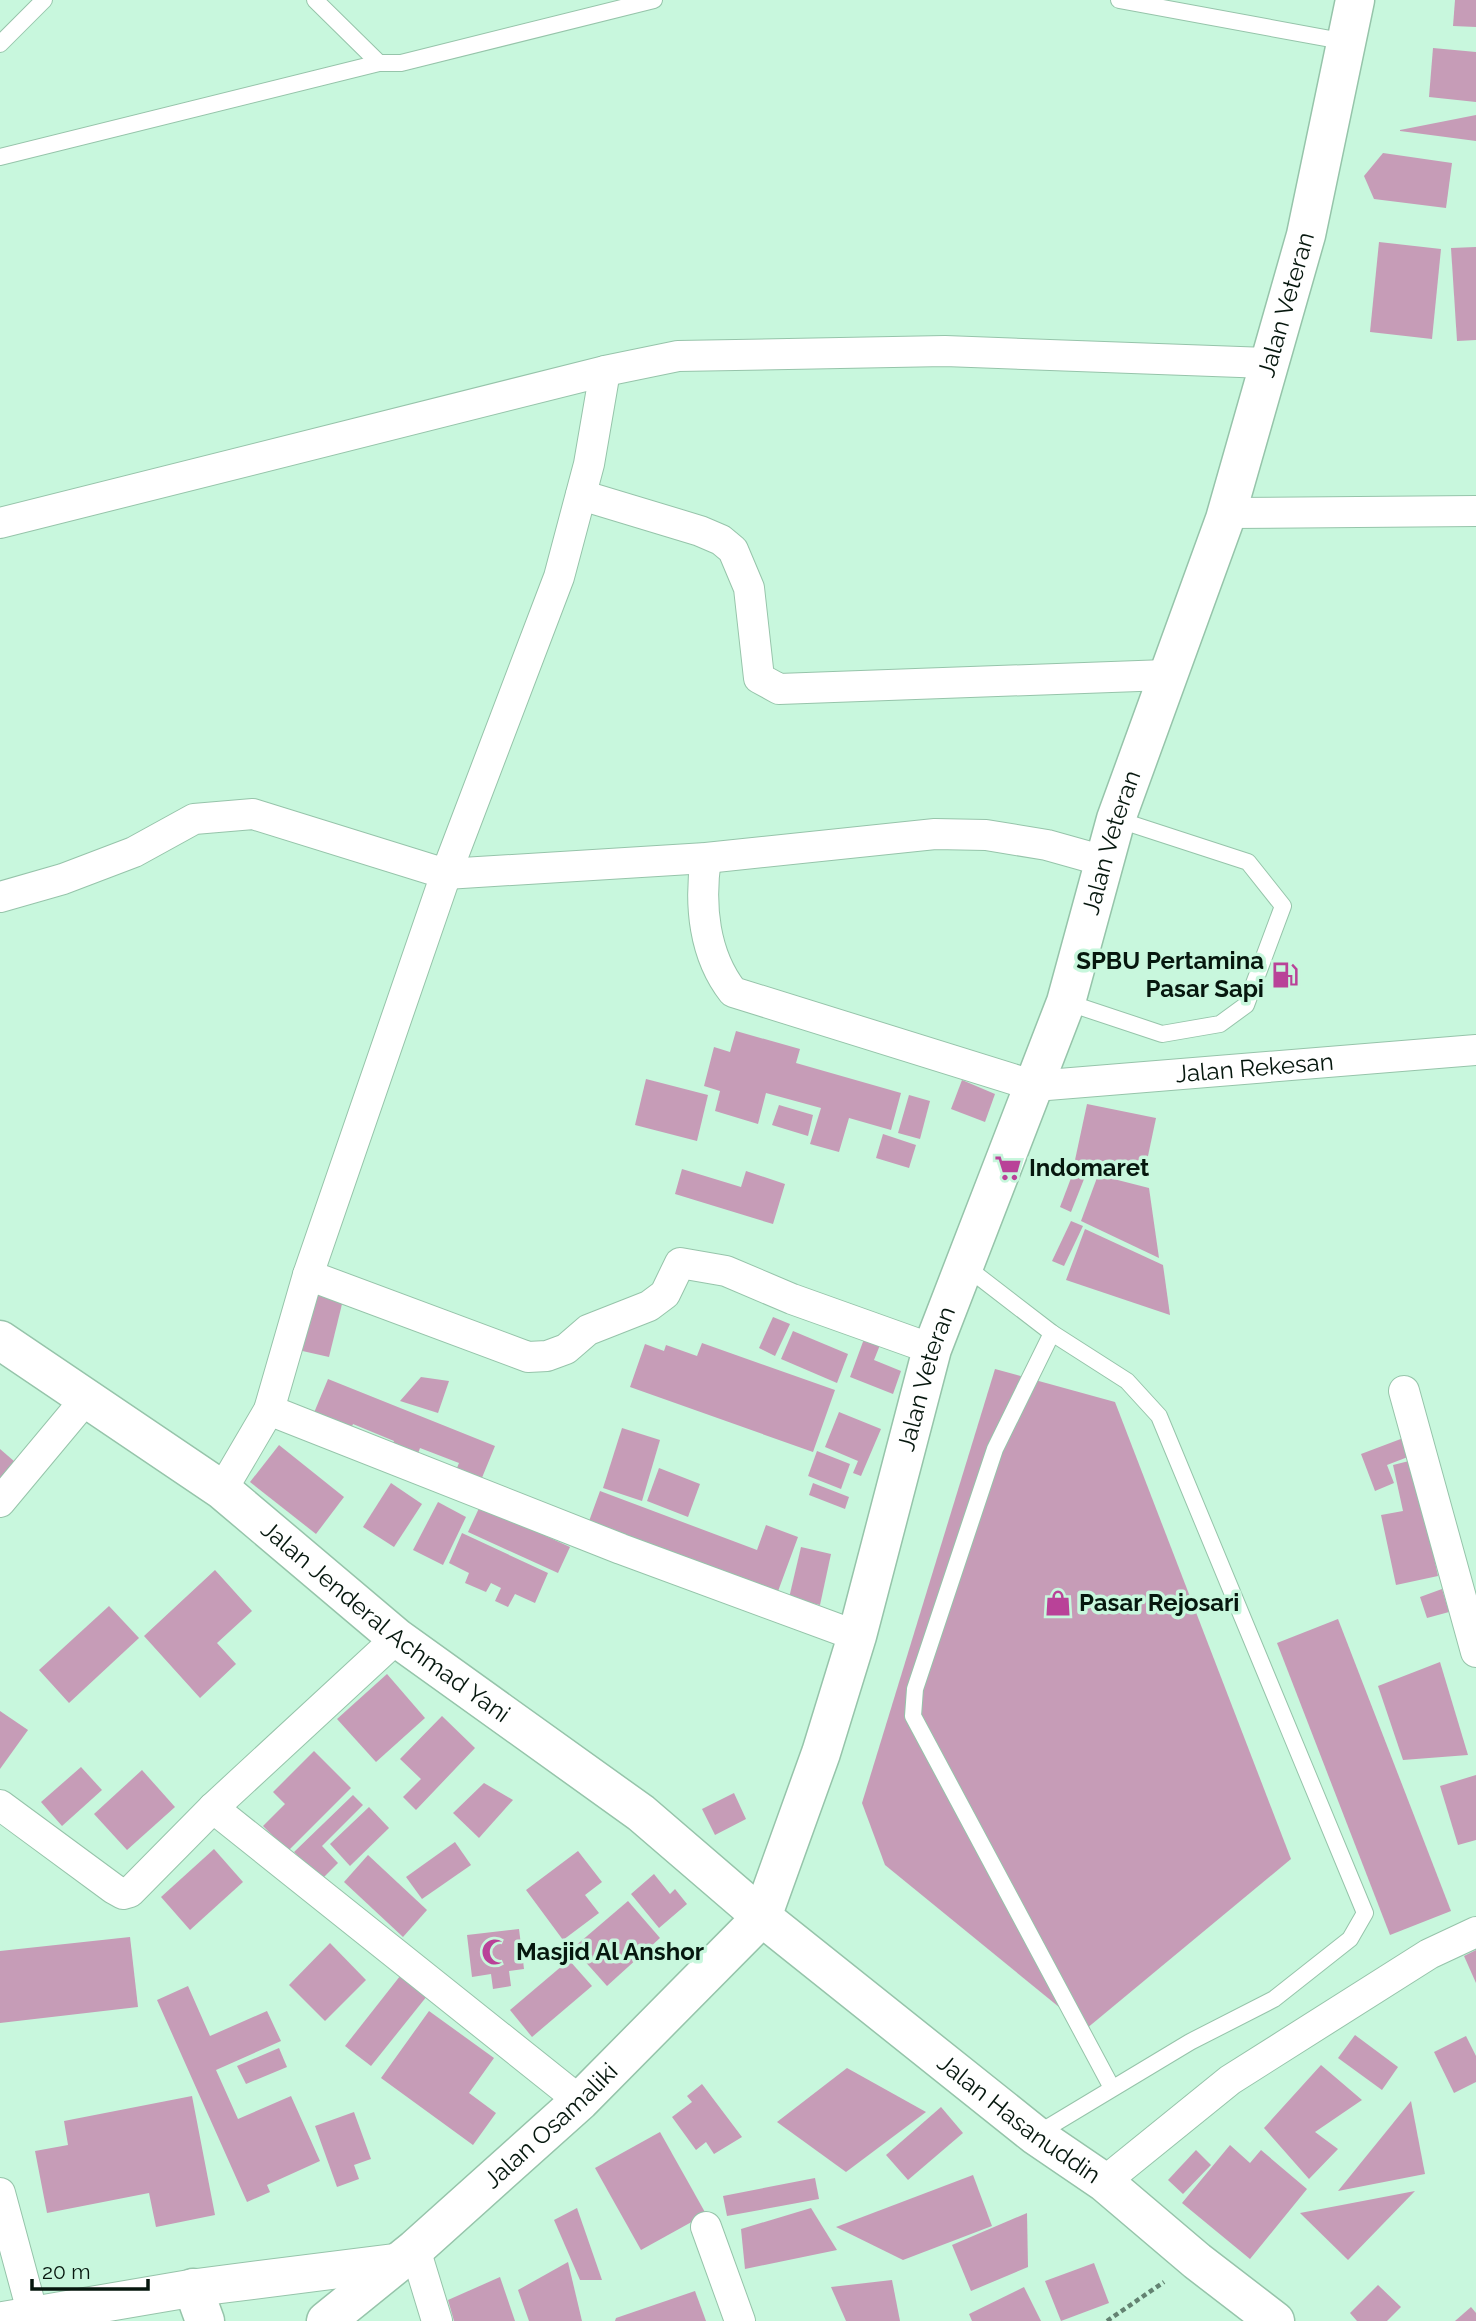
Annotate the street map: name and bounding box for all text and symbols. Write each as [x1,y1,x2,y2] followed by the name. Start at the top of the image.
[1251,229,1320,380] street label: Jalan Veteran
[1076,766,1146,918] street label: Jalan Veteran
[1076,946,1264,1003] place label: SPBU Pertamina Pasar Sapi
[1270,960,1300,990] fuel station icon: SPBU Pertamina Pasar Sapi
[1174,1047,1335,1088] street label: Jalan Rekesan
[993,1153,1023,1183] supermarket icon: Indomaret
[1029,1153,1149,1182] place label: Indomaret
[891,1302,961,1454] street label: Jalan Veteran
[255,1514,516,1728] street label: Jalan Jenderal Achmad Yani
[1043,1588,1073,1618] shop icon: Pasar Rejosari
[1079,1588,1239,1617] place label: Pasar Rejosari
[480,1937,510,1967] mosque icon: Masjid Al Anshor
[516,1937,704,1966] place label: Masjid Al Anshor
[932,2048,1106,2189] street label: Jalan Hasanuddin
[478,2056,624,2194] street label: Jalan Osamaliki
[32,2248,147,2292] scale bar
[42,2259,90,2284] text: 20 m

